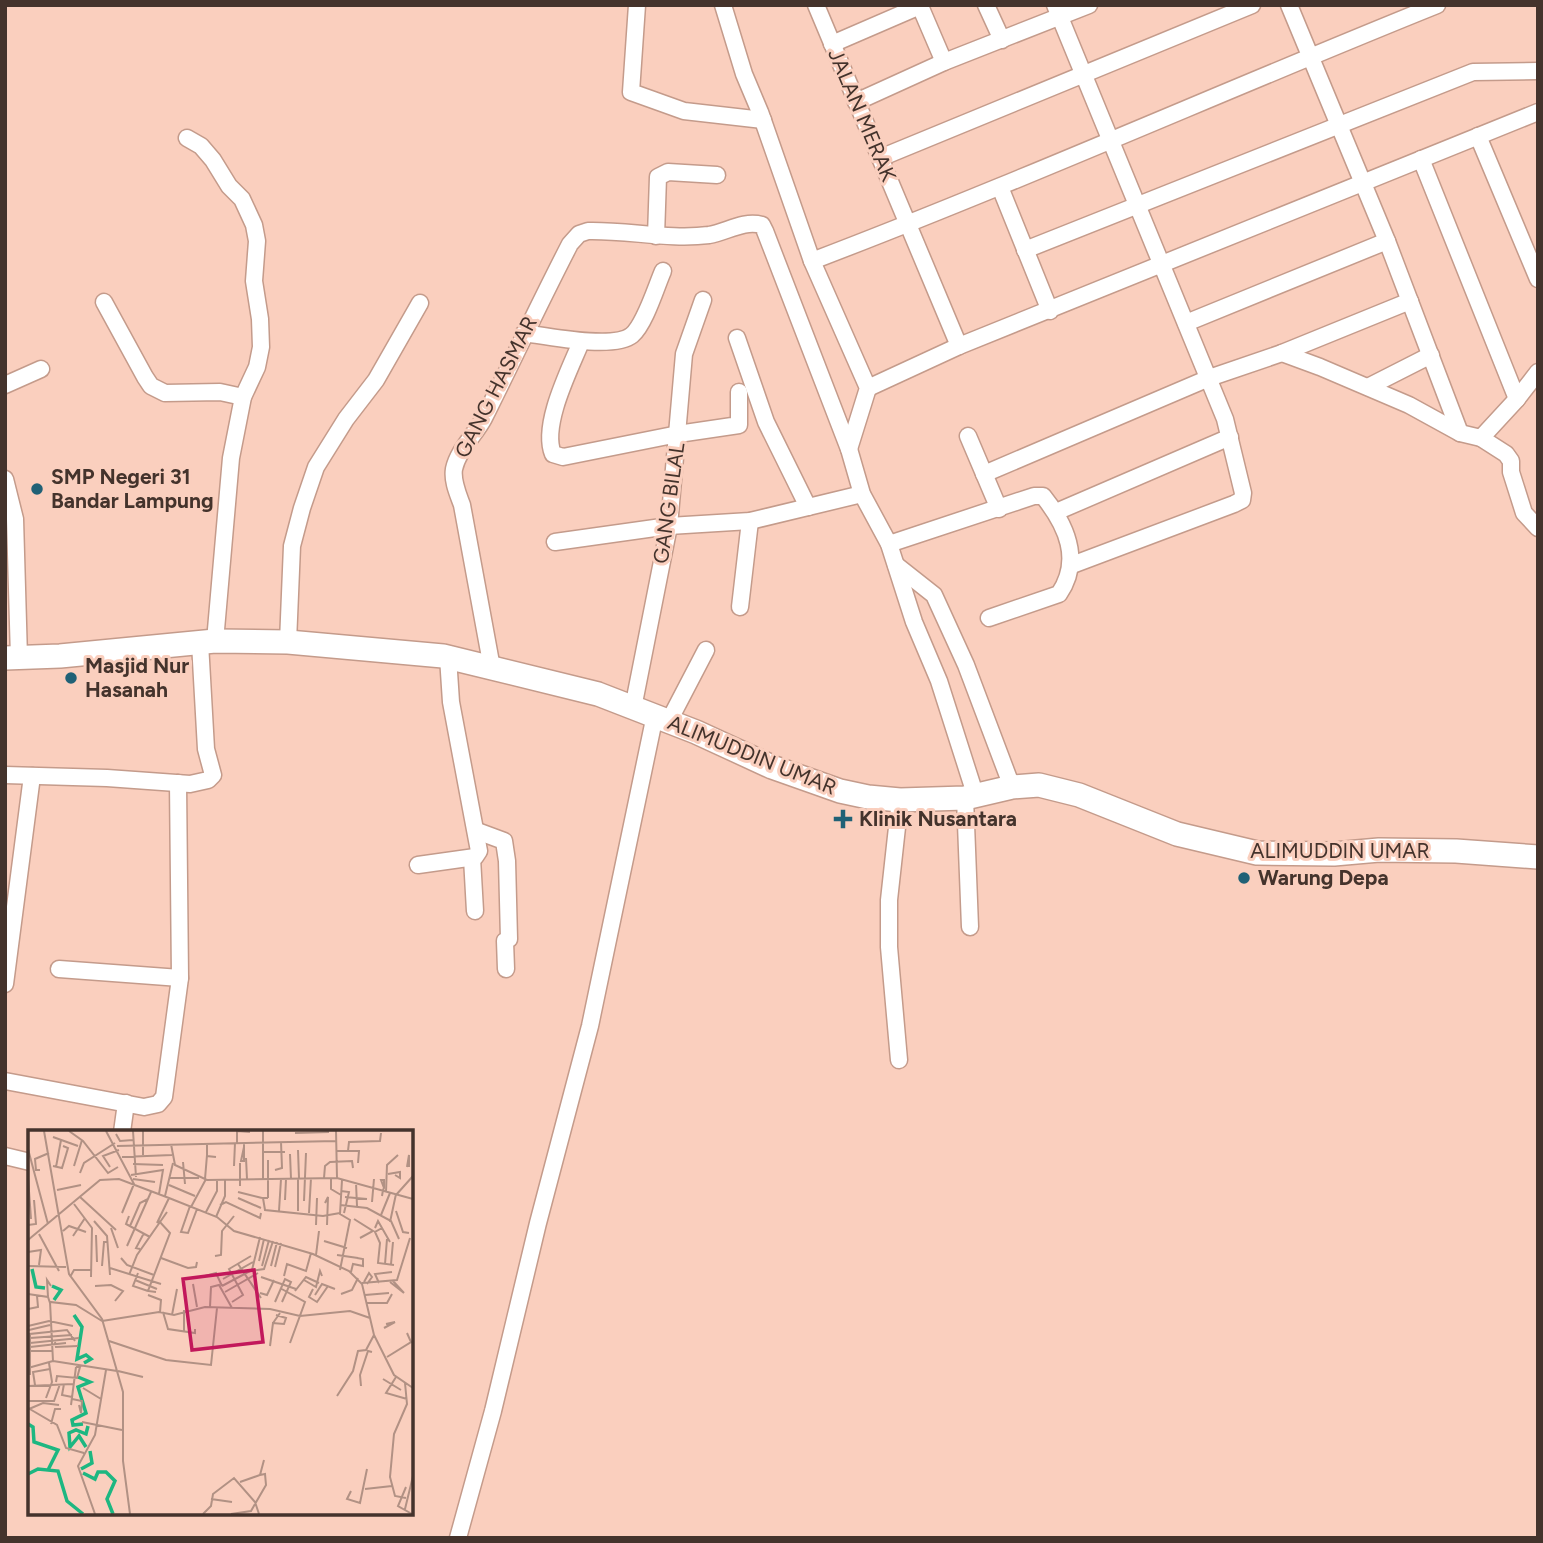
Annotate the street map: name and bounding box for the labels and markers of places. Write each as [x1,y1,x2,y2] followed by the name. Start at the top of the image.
[51,464,214,513] place label: SMP Negeri 31 Bandar Lampung
[29,481,45,497] marker: SMP Negeri 31 Bandar Lampung
[85,653,189,702] place label: Masjid Nur Hasanah
[63,670,79,686] marker: Masjid Nur Hasanah
[859,806,1017,831] place label: Klinik Nusantara
[833,809,853,829] marker: Klinik Nusantara
[1258,865,1389,890] place label: Warung Depa
[1236,870,1252,886] marker: Warung Depa

